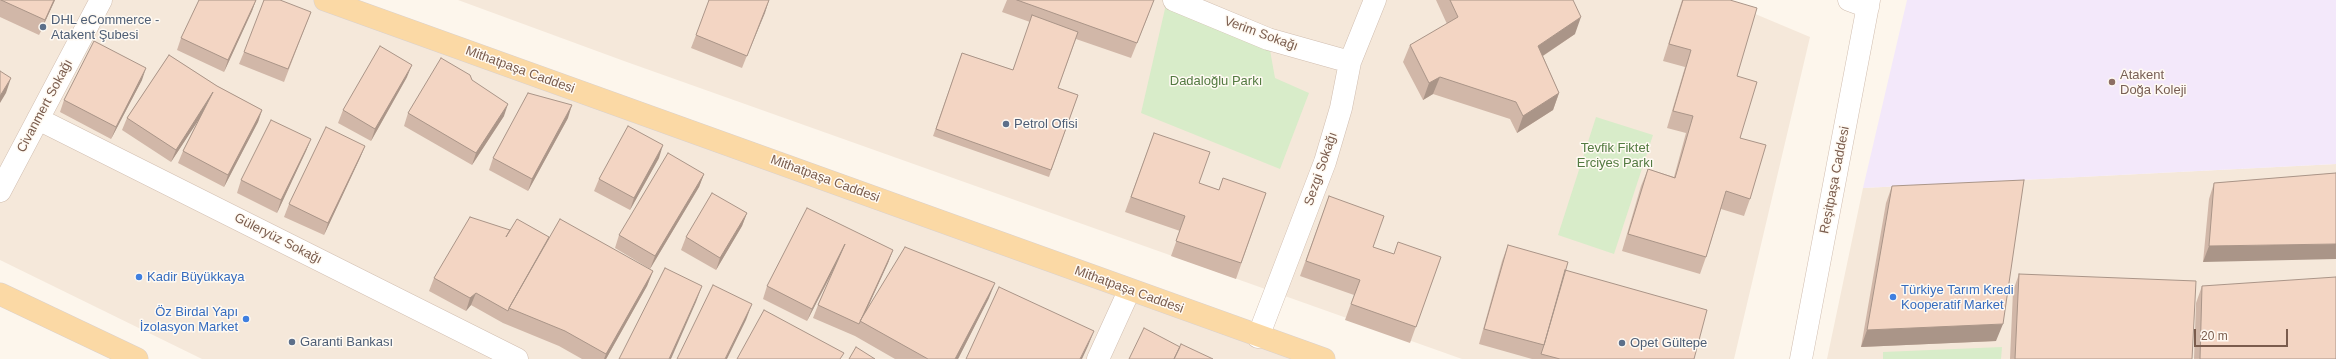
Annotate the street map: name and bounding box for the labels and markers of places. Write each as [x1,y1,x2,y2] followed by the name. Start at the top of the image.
[51,12,159,43] place label: DHL eCommerce - Atakent Şubesi
[38,22,48,32] marker: DHL eCommerce - Atakent Şubesi
[2120,67,2186,98] place label: Atakent Doğa Koleji
[2107,77,2117,87] marker: Atakent Doğa Koleji
[1014,116,1078,132] place label: Petrol Ofisi
[1001,119,1011,129] marker: Petrol Ofisi
[147,269,245,285] place label: Kadir Büyükkaya
[134,272,144,282] marker: Kadir Büyükkaya
[1901,282,2014,313] place label: Türkiye Tarım Kredi Kooperatif Market
[1888,292,1898,302] marker: Türkiye Tarım Kredi Kooperatif Market
[140,304,238,335] place label: Öz Birdal Yapı İzolasyon Market
[241,314,251,324] marker: Öz Birdal Yapı İzolasyon Market
[300,334,393,350] place label: Garanti Bankası
[1630,335,1707,351] place label: Opet Gültepe
[287,337,297,347] marker: Garanti Bankası
[1617,338,1627,348] marker: Opet Gültepe

